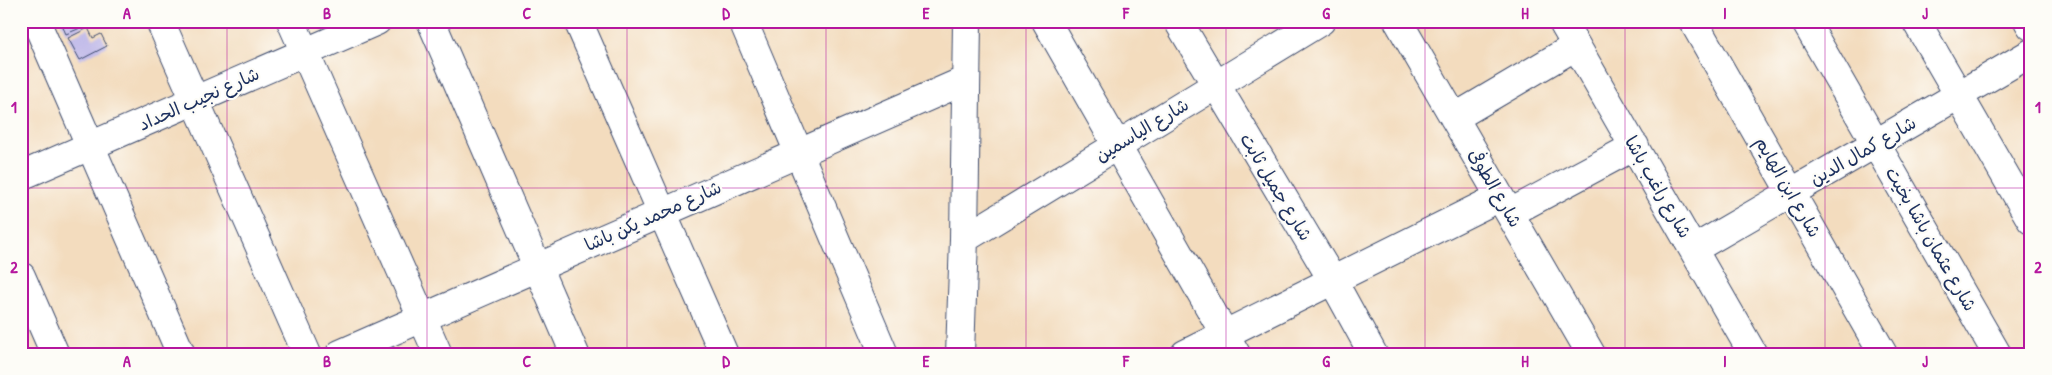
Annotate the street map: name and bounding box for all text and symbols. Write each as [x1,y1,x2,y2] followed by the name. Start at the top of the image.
[123,2,131,24] text: A
[323,2,331,24] text: B
[523,2,532,24] text: C
[722,2,730,24] text: D
[922,2,930,24] text: E
[1122,2,1130,24] text: F
[1322,2,1330,24] text: G
[1521,2,1529,24] text: H
[1723,2,1727,24] text: I
[1922,2,1928,24] text: J
[134,61,263,136] street label: شارع نجيب الحداد
[1090,92,1193,167] street label: شارع الياسمين
[11,96,17,118] text: 1
[2035,96,2041,118] text: 1
[1805,110,1921,191] street label: شارع كمال الدين
[1234,128,1318,245] street label: شارع جميل ثابت
[1619,131,1698,242] street label: شارع راغب باشا
[1748,132,1827,243] street label: شارع ابن الهايم
[1463,144,1528,232] street label: شارع الطوفى
[1880,162,1983,315] street label: شارع عثمان باشا بخيت
[580,174,725,257] street label: شارع محمد يكن باشا
[10,256,18,278] text: 2
[2034,256,2042,278] text: 2
[123,350,131,372] text: A
[323,350,331,372] text: B
[523,350,532,372] text: C
[722,350,730,372] text: D
[922,350,930,372] text: E
[1122,350,1130,372] text: F
[1322,350,1330,372] text: G
[1521,350,1529,372] text: H
[1723,350,1727,372] text: I
[1922,350,1928,372] text: J

